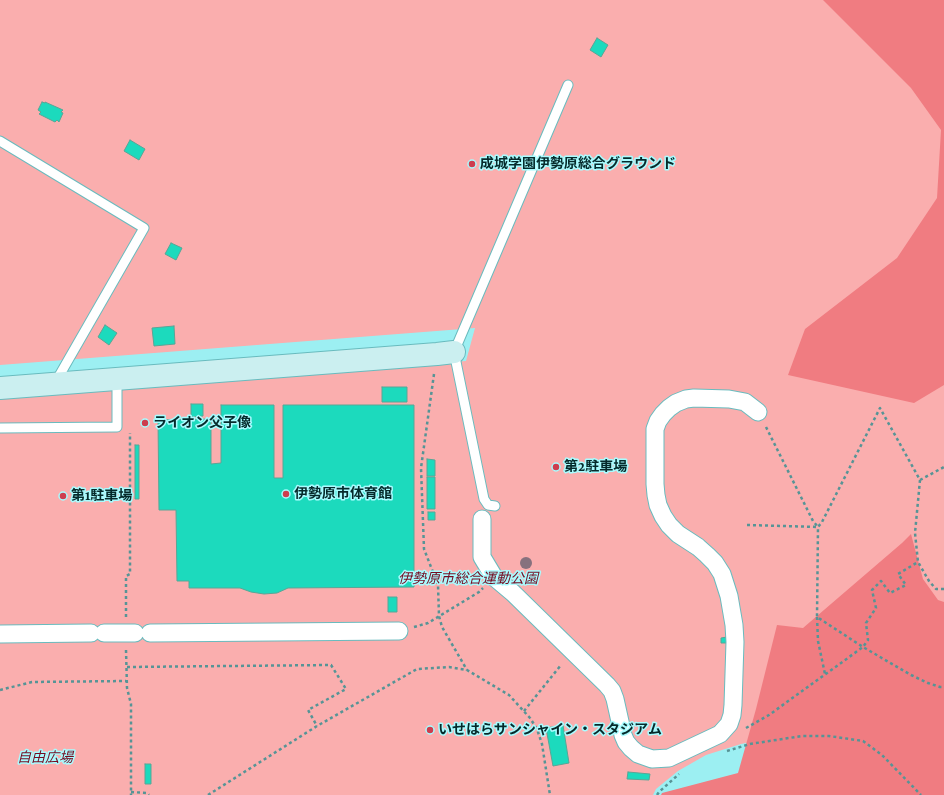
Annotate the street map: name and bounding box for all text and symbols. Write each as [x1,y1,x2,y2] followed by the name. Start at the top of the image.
[480,156,676,172] place label: 成城学園伊勢原総合グラウンド
[467,159,477,169] marker: 成城学園伊勢原総合グラウンド
[153,415,251,431] place label: ライオン父子像
[140,418,150,428] marker: ライオン父子像
[564,459,627,475] place label: 第2駐車場
[551,462,561,472] marker: 第2駐車場
[294,486,392,502] place label: 伊勢原市体育館
[71,488,132,504] place label: 第1駐車場
[281,489,291,499] marker: 伊勢原市体育館
[58,491,68,501] marker: 第1駐車場
[398,571,538,587] park label: 伊勢原市総合運動公園
[438,722,662,738] place label: いせはらサンシャイン・スタジアム
[425,725,435,735] marker: いせはらサンシャイン・スタジアム
[17,750,73,766] park label: 自由広場

